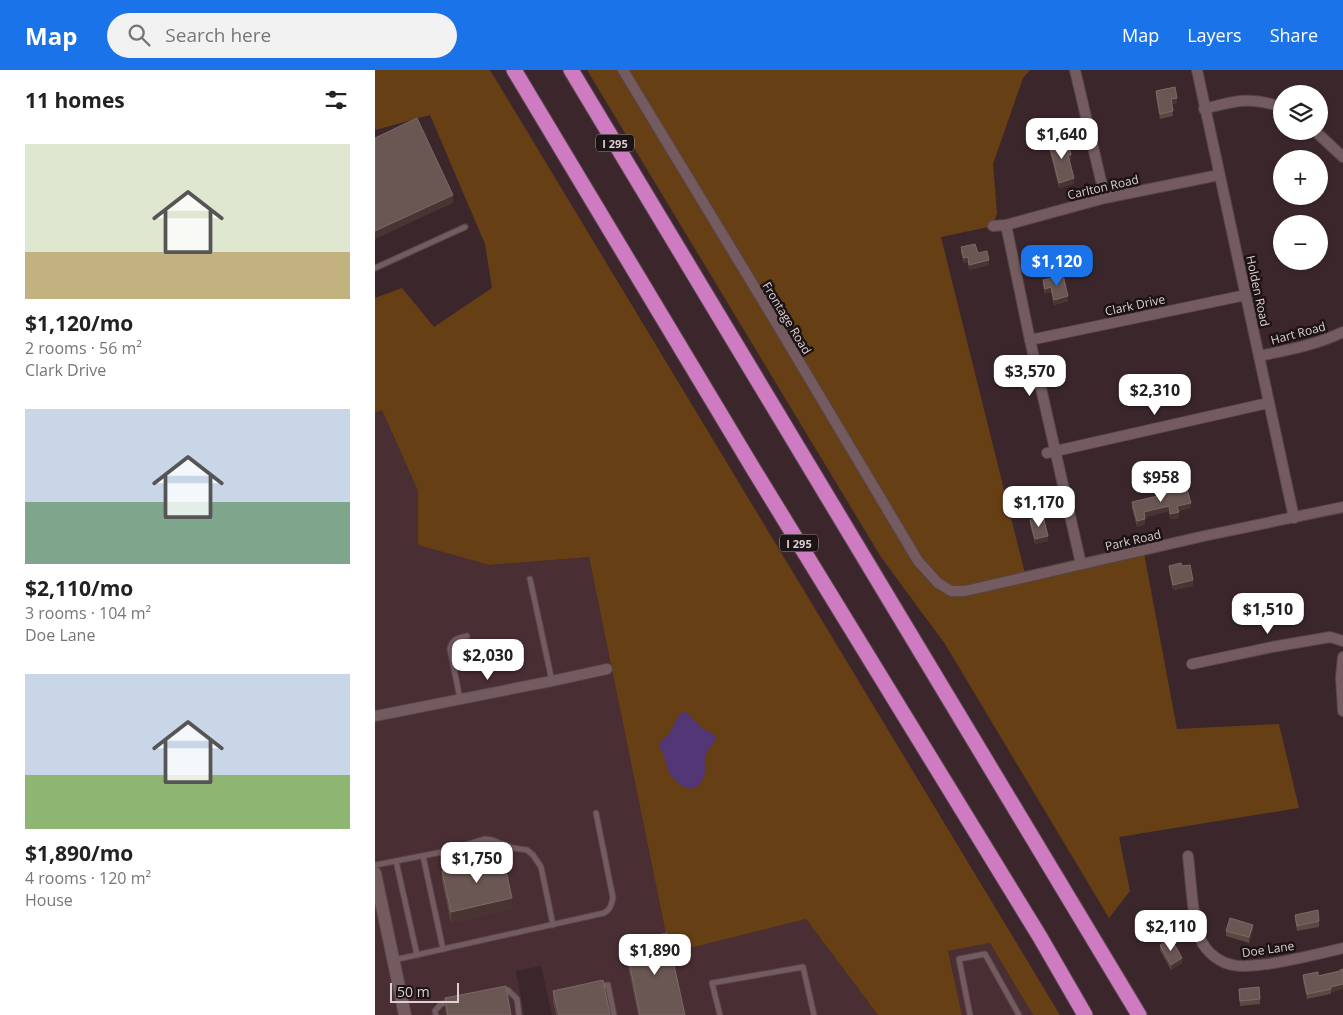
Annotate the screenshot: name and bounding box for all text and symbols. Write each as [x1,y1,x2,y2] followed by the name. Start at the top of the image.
[107,13,457,58] search box
[25,19,77,52] text: Map
[125,21,153,49] icon: search
[165,22,271,48] text: Search here
[1122,23,1159,47] text: Map
[1187,23,1242,47] text: Layers
[1270,23,1318,47] text: Share
[1273,85,1328,270] map controls
[1273,85,1328,140] button: layers
[25,86,125,114] text: 11 homes
[322,86,350,114] icon: filters
[1021,118,1103,160] pin: $1,640
[1037,123,1087,145] text: $1,640
[596,134,634,152] road number: I 295
[1273,150,1328,205] button: +
[1066,171,1140,203] street label: Carlton Road
[143,177,233,267] icon: home
[1273,215,1328,270] button: −
[1016,244,1098,287] pin: $1,120
[1032,250,1082,272] text: $1,120
[1242,254,1274,328] street label: Holden Road
[759,279,815,357] street label: Frontage Road
[1103,290,1167,320] street label: Clark Drive
[25,309,133,337] text: $1,120/mo
[1269,317,1327,349] street label: Hart Road
[25,337,142,359] text: 2 rooms · 56 m²
[989,354,1071,397] pin: $3,570
[25,359,106,381] text: Clark Drive
[1005,360,1055,382] text: $3,570
[1114,374,1196,416] pin: $2,310
[1130,379,1180,401] text: $2,310
[143,442,233,532] icon: home
[1131,460,1191,503] pin: $958
[1143,466,1179,488] text: $958
[998,486,1080,528] pin: $1,170
[1014,491,1064,513] text: $1,170
[1103,525,1163,555] street label: Park Road
[780,534,818,552] road number: I 295
[25,574,133,602] text: $2,110/mo
[1227,592,1309,635] pin: $1,510
[1243,598,1293,620] text: $1,510
[25,602,151,624] text: 3 rooms · 104 m²
[25,624,95,646] text: Doe Lane
[447,638,529,681] pin: $2,030
[463,644,513,666] text: $2,030
[143,707,233,797] icon: home
[25,839,133,867] text: $1,890/mo
[436,842,518,884] pin: $1,750
[452,847,502,869] text: $1,750
[25,867,151,889] text: 4 rooms · 120 m²
[25,889,73,911] text: House
[1130,910,1212,952] pin: $2,110
[1146,915,1196,937] text: $2,110
[614,934,696,976] pin: $1,890
[1241,937,1296,961] street label: Doe Lane
[630,939,680,961] text: $1,890
[390,980,459,1003] scale bar
[397,982,430,1001] text: 50 m

